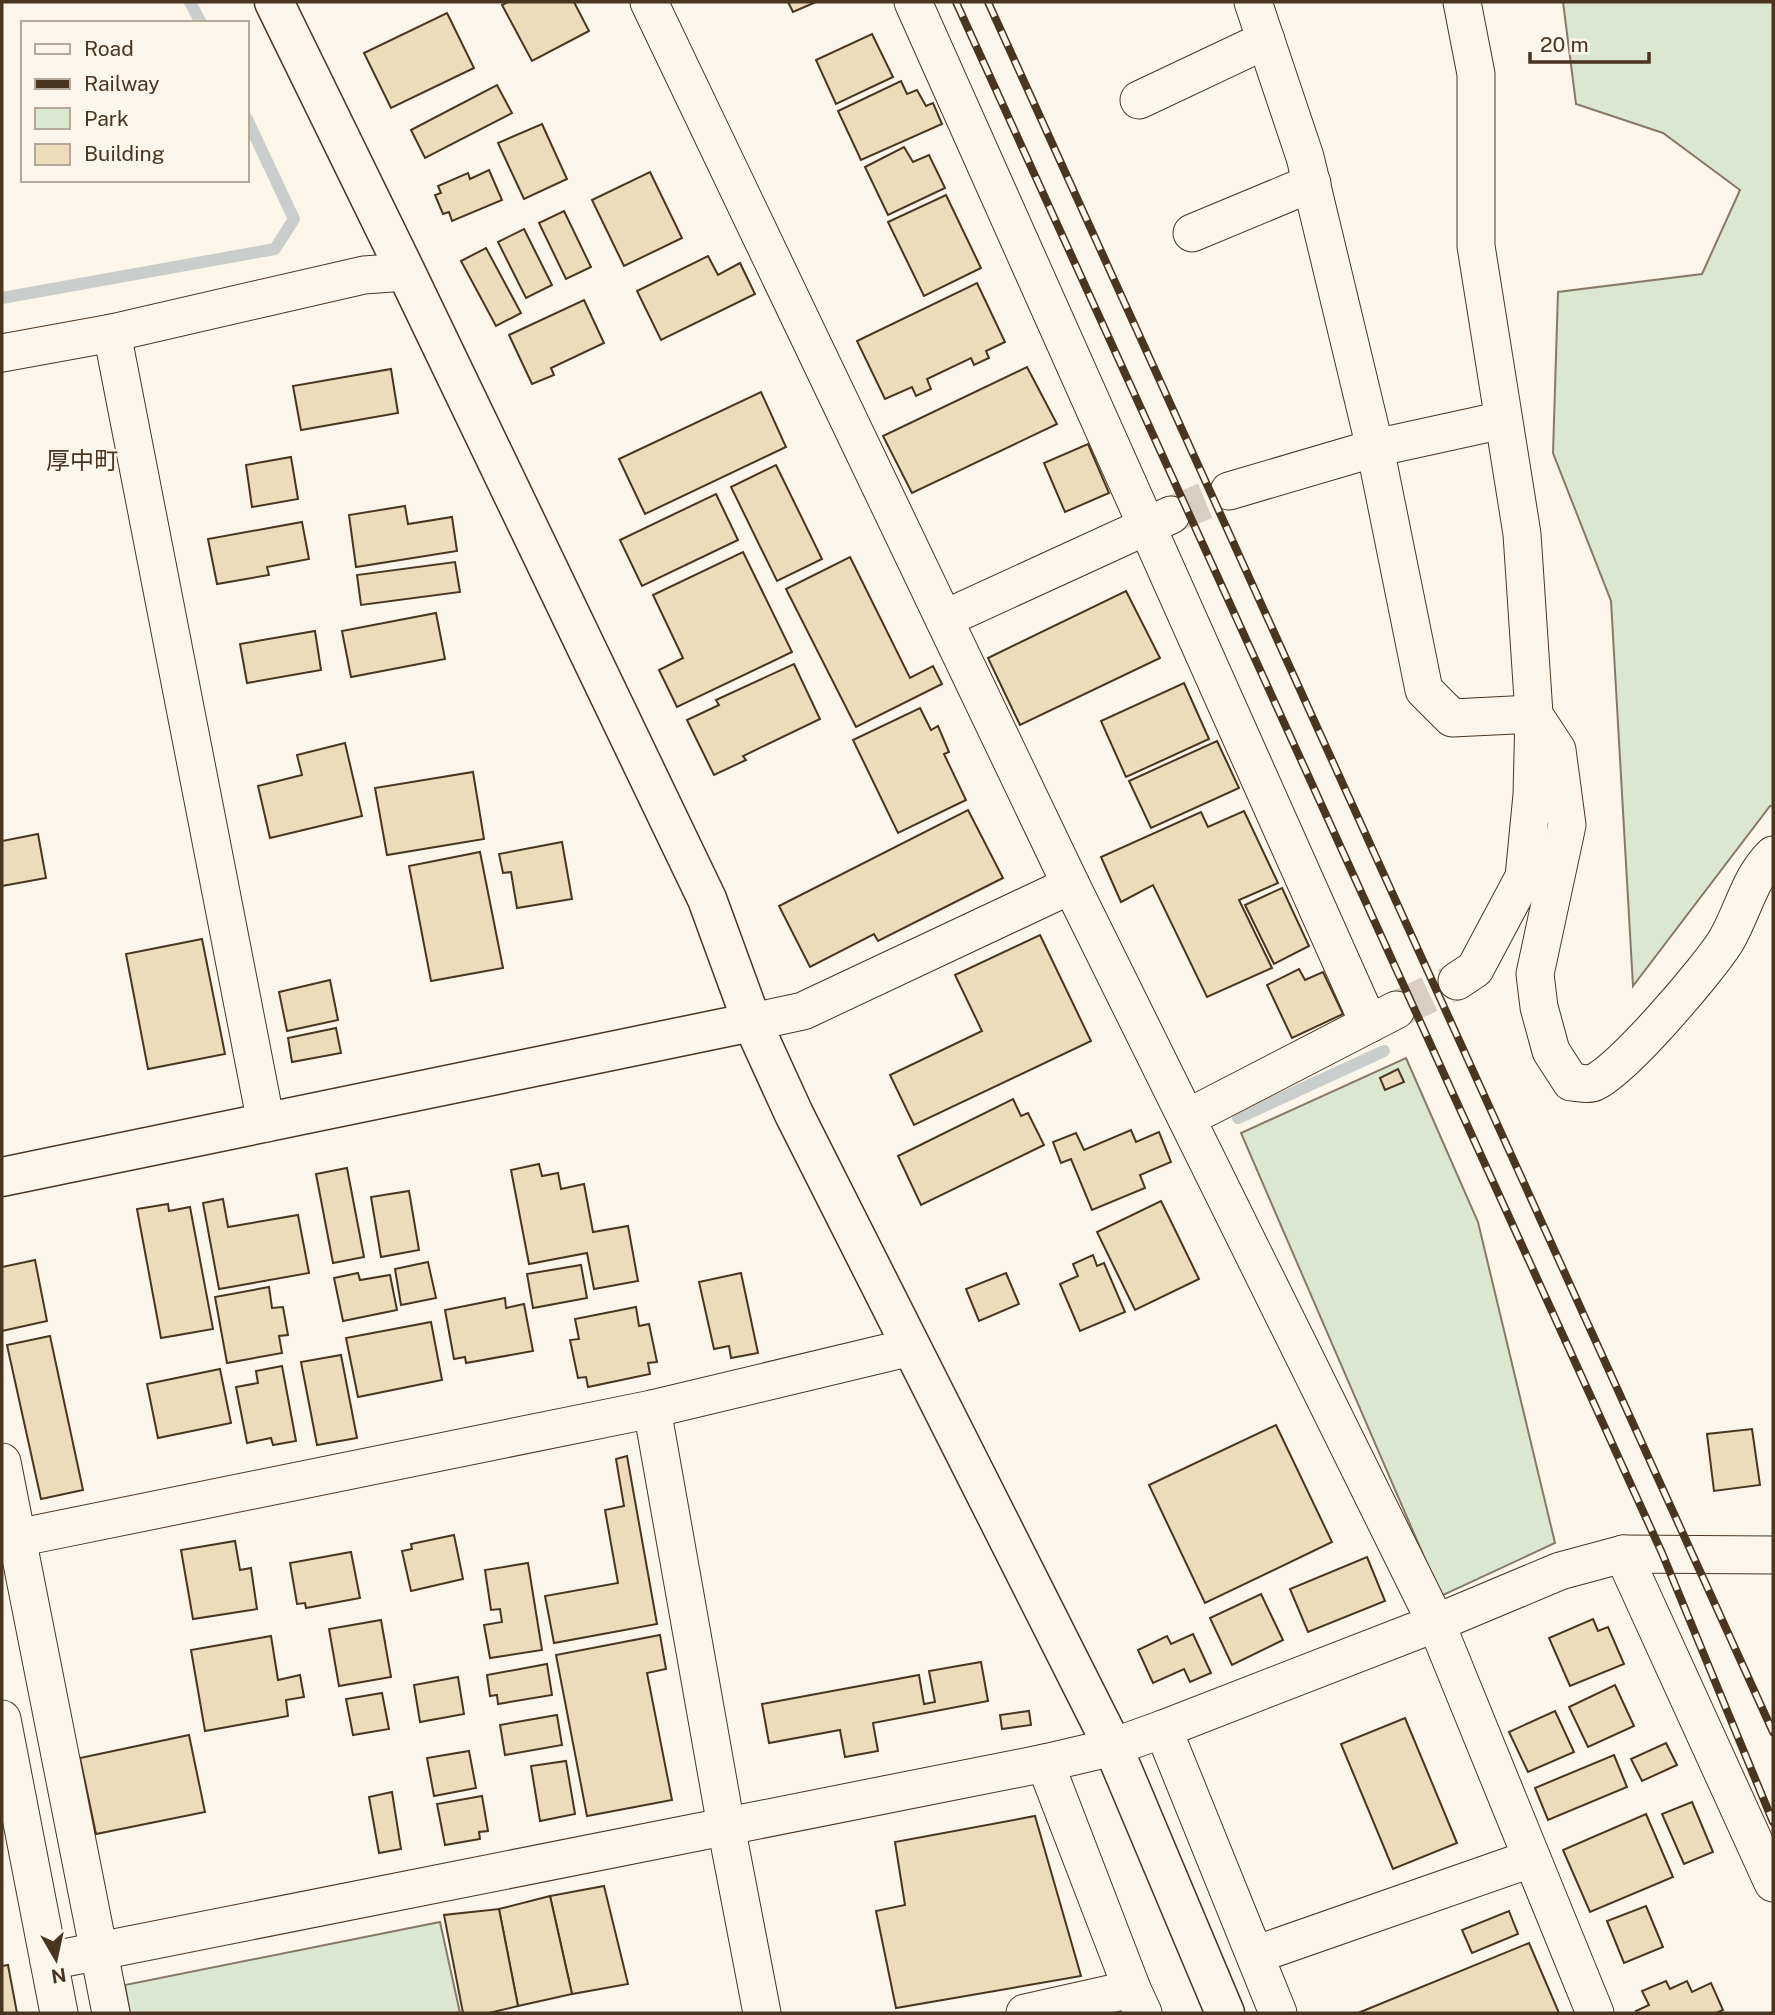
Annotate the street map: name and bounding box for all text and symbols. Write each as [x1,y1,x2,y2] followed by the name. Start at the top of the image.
[21,21,248,182] legend
[1530,21,1649,65] scale bar
[1540,32,1589,57] text: 20 m
[84,36,134,61] text: Road
[84,71,160,96] text: Railway
[84,106,129,131] text: Park
[84,141,165,166] text: Building
[46,446,118,474] district label: 厚中町
[21,1924,91,1994] north arrow
[50,1964,68,1988] text: N

